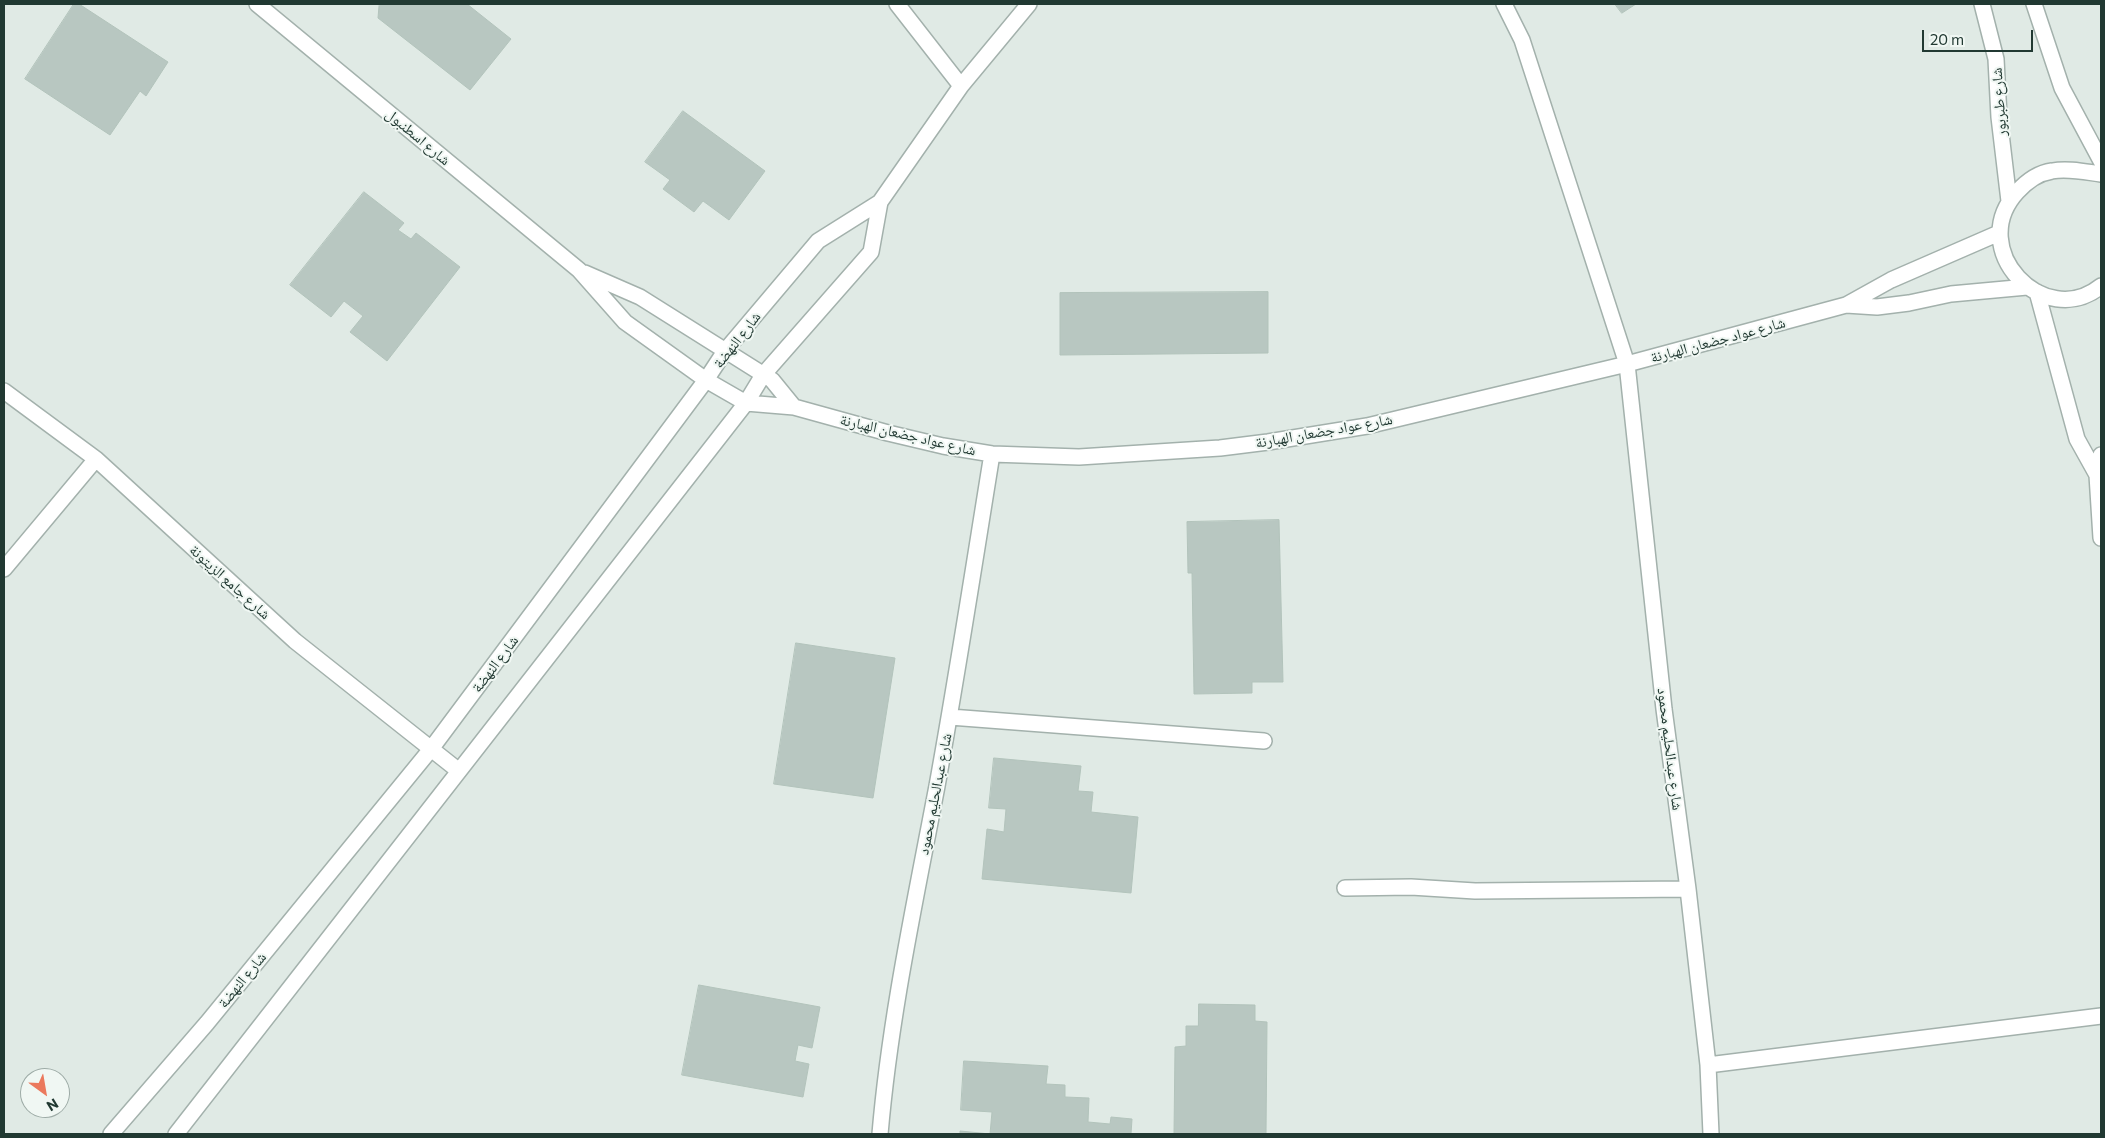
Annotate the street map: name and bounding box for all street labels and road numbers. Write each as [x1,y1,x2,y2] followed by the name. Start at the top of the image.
[1988,67,2010,137] street label: شارع طبربور
[382,105,454,169] street label: شارع اسطنبول
[709,308,765,372] street label: شارع النهضة
[1649,313,1787,367] street label: شارع عواد جضعان الهبارنة
[1254,410,1394,452] street label: شارع عواد جضعان الهبارنة
[838,411,978,459] street label: شارع عواد جضعان الهبارنة
[186,541,274,623] street label: شارع جامع الزيتونة
[468,632,522,696] street label: شارع النهضة
[1654,687,1686,811] street label: شارع عبدالحليم محمود
[914,732,956,856] street label: شارع عبدالحليم محمود
[214,948,270,1012] street label: شارع النهضة

